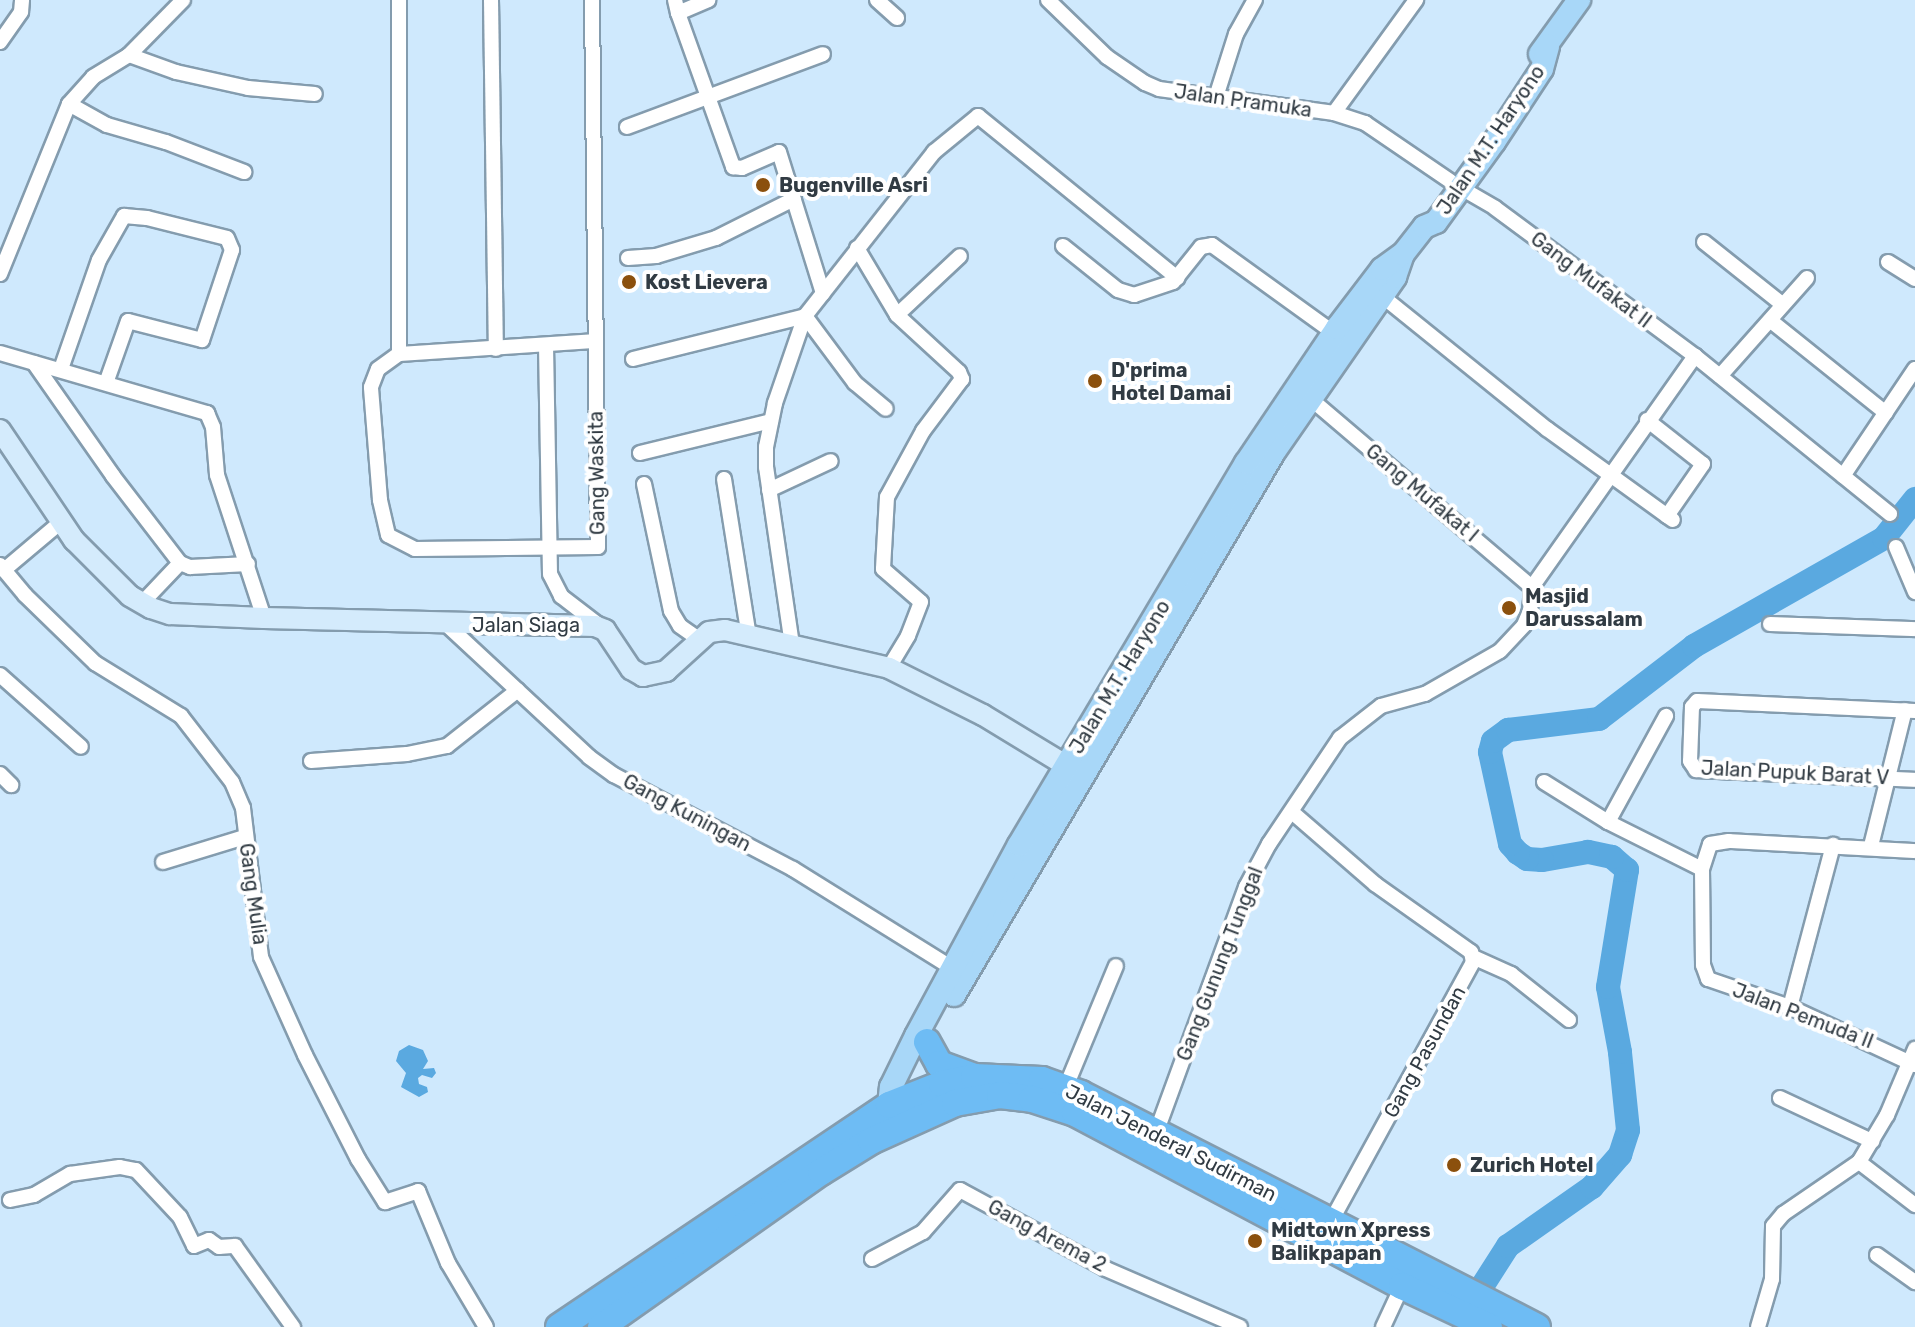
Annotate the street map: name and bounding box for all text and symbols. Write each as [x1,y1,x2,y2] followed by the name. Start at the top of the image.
[1432,61,1550,219] street label: Jalan M.T. Haryono
[1173,79,1313,123] street label: Jalan Pramuka
[779,173,928,197] place label: Bugenville Asri
[754,176,772,194] marker: Bugenville Asri
[1526,227,1656,333] street label: Gang Mufakat II
[645,270,768,294] place label: Kost Lievera
[620,273,638,291] marker: Kost Lievera
[1111,358,1231,405] place label: D'prima Hotel Damai
[1086,372,1104,390] marker: D'prima Hotel Damai
[584,411,610,535] street label: Gang Waskita
[1361,439,1483,547] street label: Gang Mufakat I
[1525,584,1643,631] place label: Masjid Darussalam
[1065,596,1175,758] street label: Jalan M.T. Haryono
[1500,599,1518,617] marker: Masjid Darussalam
[472,613,580,637] street label: Jalan Siaga
[1700,756,1890,790] street label: Jalan Pupuk Barat V
[619,769,755,857] street label: Gang Kuningan
[234,842,272,946] street label: Gang Mulia
[1172,863,1268,1065] street label: Gang Gunung Tunggal
[1729,978,1877,1054] street label: Jalan Pemuda II
[1379,982,1471,1122] street label: Gang Pasundan
[1061,1079,1281,1207] street label: Jalan Jenderal Sudirman
[1470,1153,1594,1177] place label: Zurich Hotel
[1445,1156,1463,1174] marker: Zurich Hotel
[983,1195,1111,1277] street label: Gang Arema 2
[1271,1218,1430,1265] place label: Midtown Xpress Balikpapan
[1246,1232,1264,1250] marker: Midtown Xpress Balikpapan

